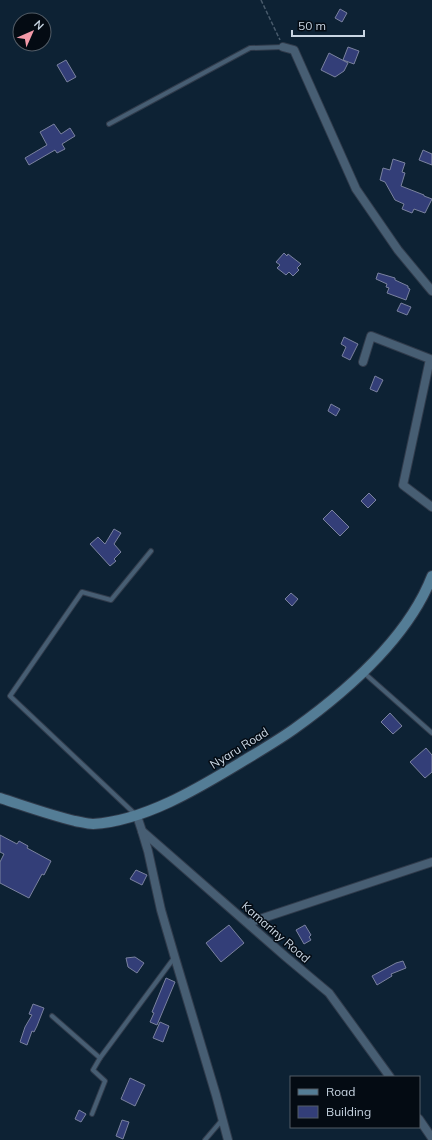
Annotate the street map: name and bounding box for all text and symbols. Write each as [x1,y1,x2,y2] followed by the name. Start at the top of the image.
[12,12,52,52] north arrow
[292,12,364,38] scale bar
[31,17,47,33] text: N
[298,18,326,33] text: 50 m
[207,724,271,772] street label: Nyaru Road
[239,898,313,966] street label: Kamariny Road
[290,1076,420,1128] legend
[326,1084,355,1099] text: Road
[326,1104,371,1119] text: Building

